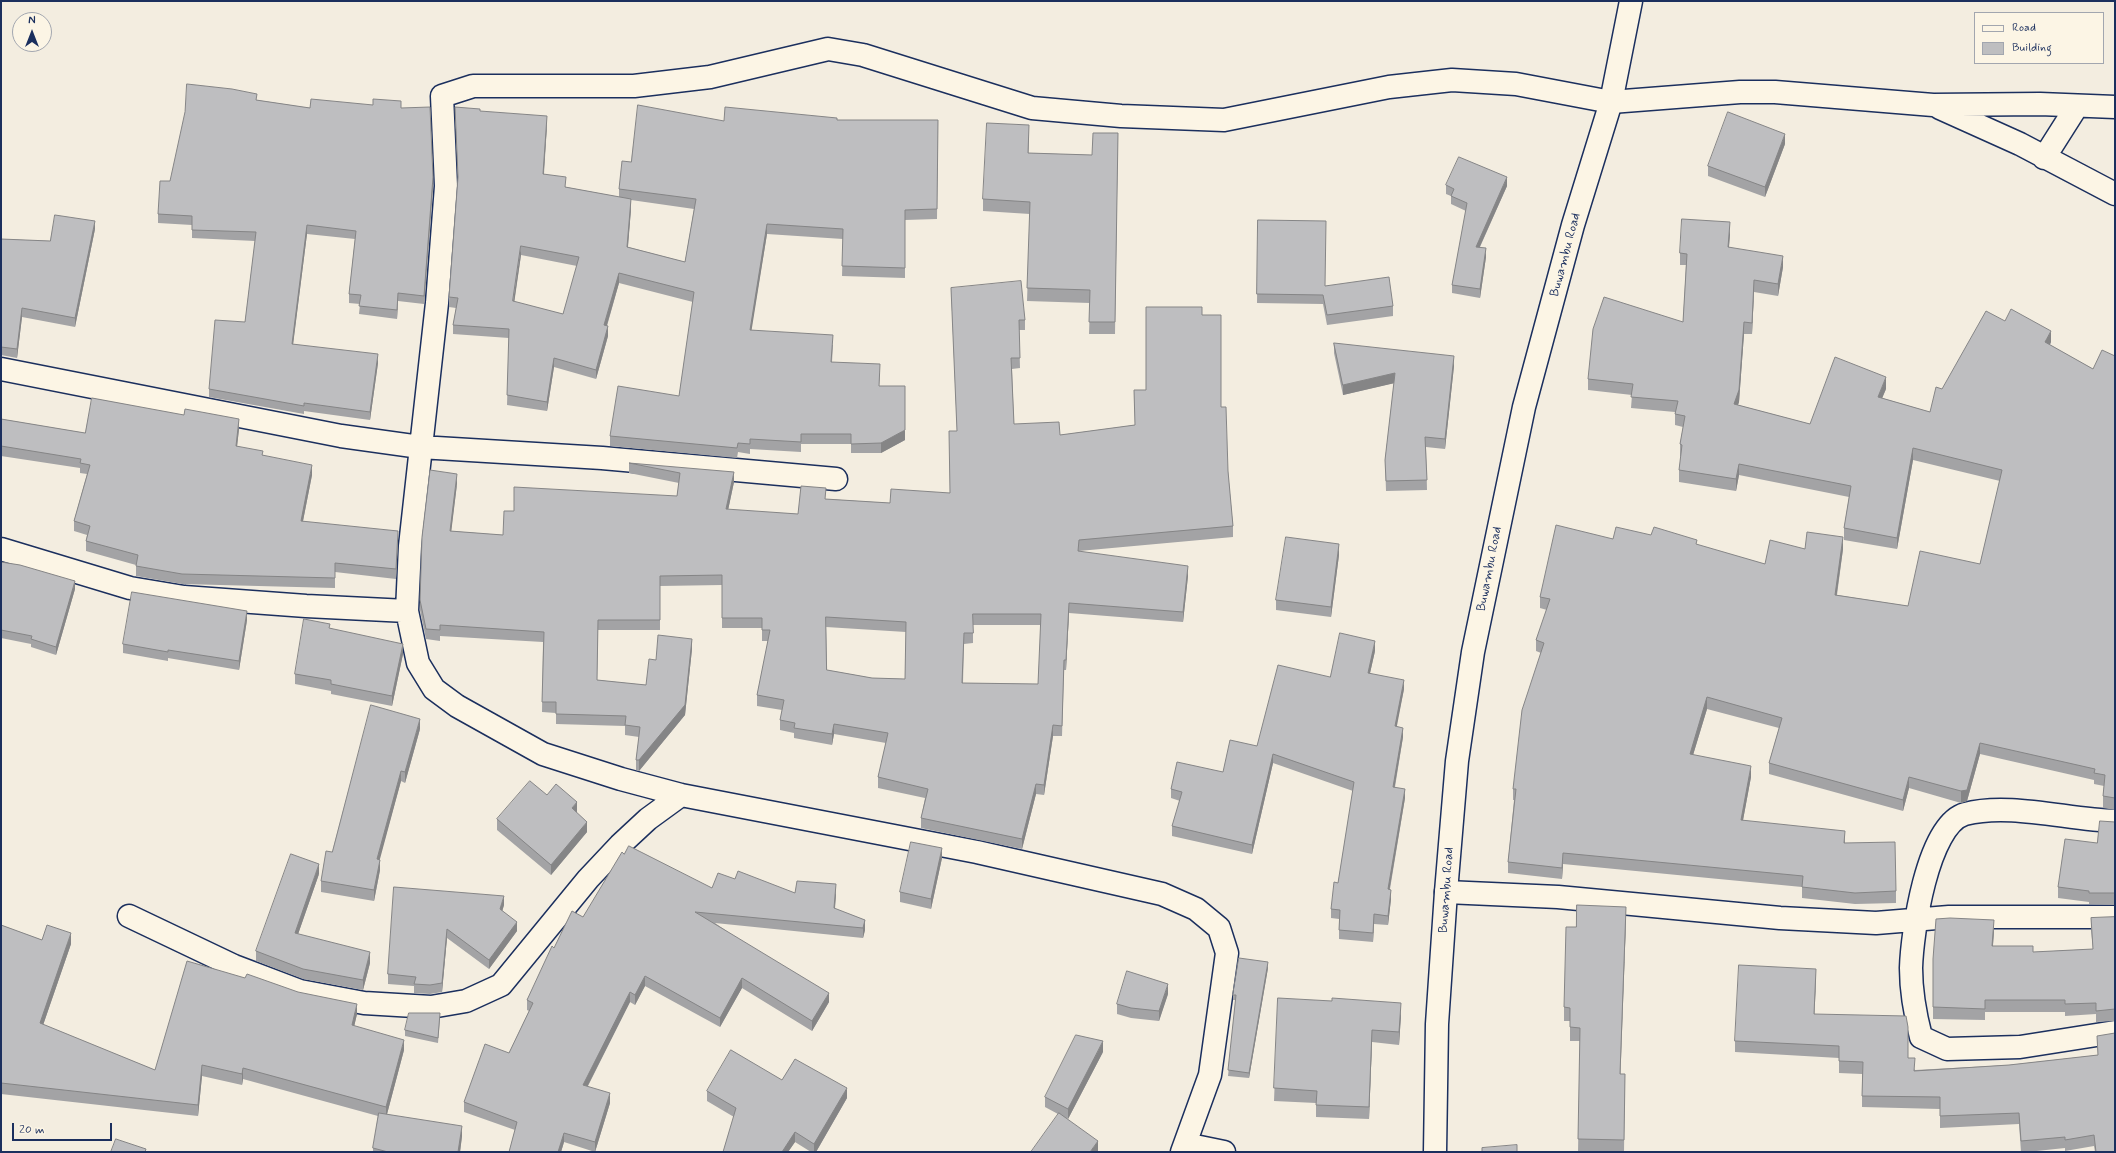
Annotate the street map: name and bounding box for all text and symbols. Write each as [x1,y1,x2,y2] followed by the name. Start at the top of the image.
[12,12,52,52] north arrow
[1974,12,2104,64] legend
[28,14,36,28] text: N
[2012,20,2036,36] text: Road
[2012,40,2052,56] text: Building
[1547,211,1585,299] street label: Buwambu Road
[1474,525,1506,613] street label: Buwambu Road
[1436,847,1458,933] street label: Buwambu Road
[14,1115,114,1141] scale bar
[19,1122,45,1138] text: 20 m

